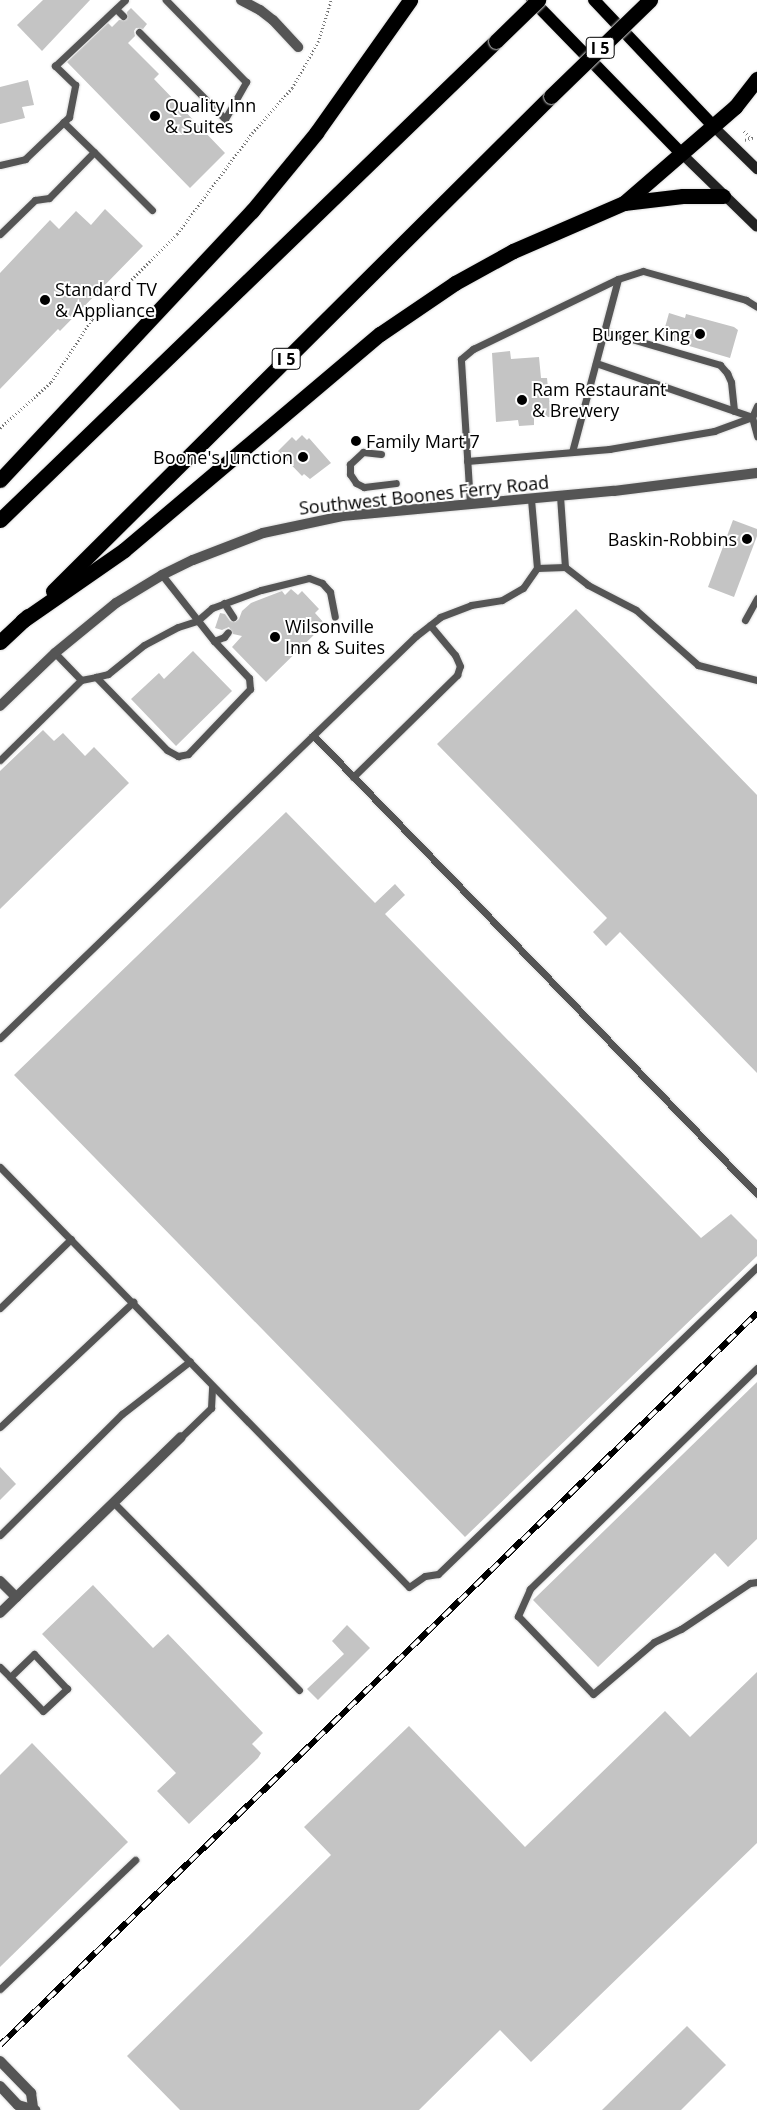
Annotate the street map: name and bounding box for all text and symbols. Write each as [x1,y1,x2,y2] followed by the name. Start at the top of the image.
[585,34,615,62] road number: I 5
[165,95,256,138] place label: Quality Inn & Suites
[149,110,161,122] marker: Quality Inn & Suites
[55,279,157,322] place label: Standard TV & Appliance
[39,294,51,306] marker: Standard TV & Appliance
[592,323,690,345] place label: Burger King
[694,328,706,340] marker: Burger King
[271,346,301,372] road number: I 5
[532,379,667,422] place label: Ram Restaurant & Brewery
[516,394,528,406] marker: Ram Restaurant & Brewery
[366,430,480,452] place label: Family Mart 7
[350,435,362,447] marker: Family Mart 7
[153,446,293,468] place label: Boone's Junction
[297,451,309,463] marker: Boone's Junction
[298,471,550,519] street label: Southwest Boones Ferry Road
[608,528,737,550] place label: Baskin-Robbins
[741,533,753,545] marker: Baskin-Robbins
[285,616,385,659] place label: Wilsonville Inn & Suites
[269,631,281,643] marker: Wilsonville Inn & Suites

